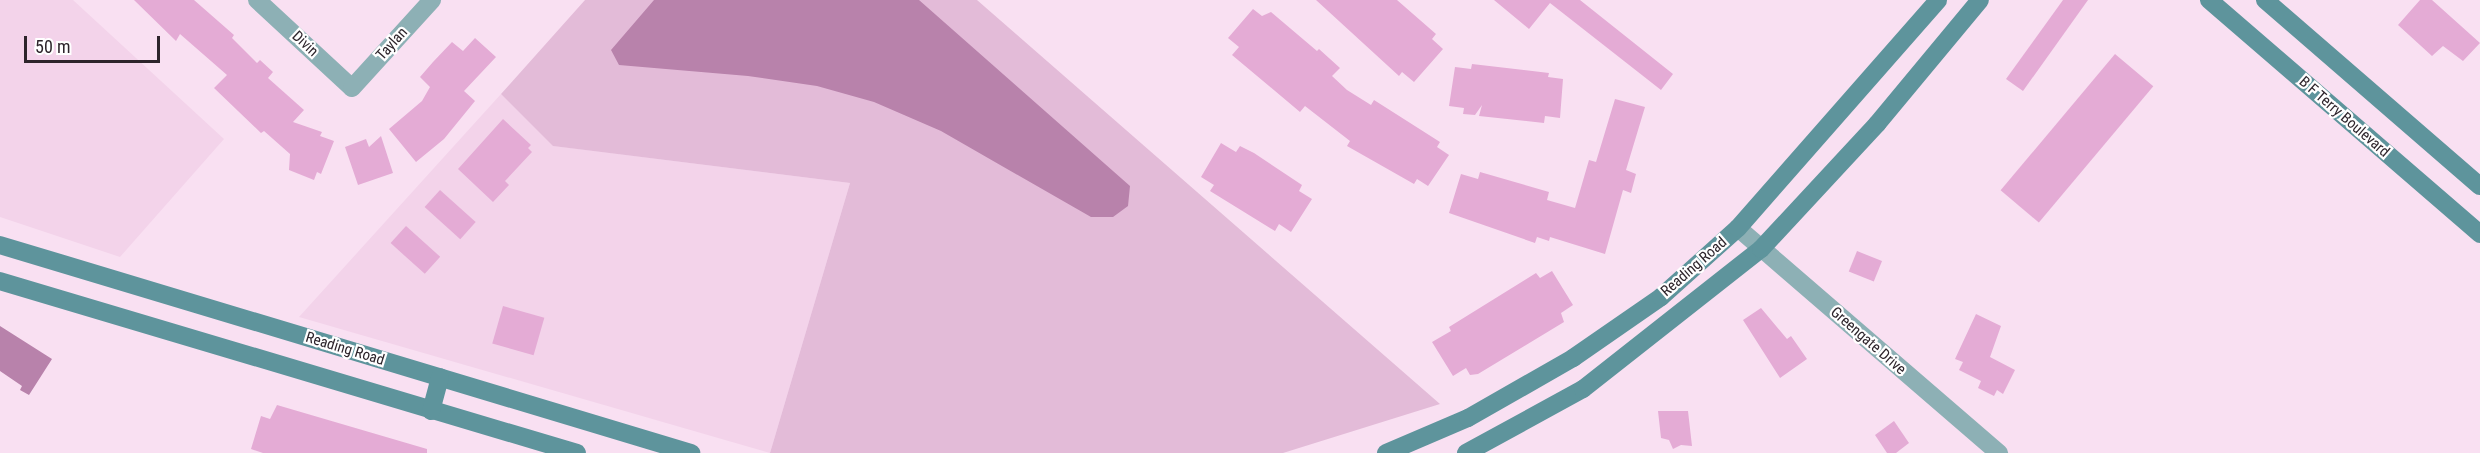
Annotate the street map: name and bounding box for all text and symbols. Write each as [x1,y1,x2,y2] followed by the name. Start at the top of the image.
[27,24,164,62] scale bar
[373,24,411,64] street label: Taylan
[288,27,322,61] street label: Divin
[35,36,70,57] text: 50 m
[2295,73,2393,161] street label: B F Terry Boulevard
[1657,234,1731,300] street label: Reading Road
[1827,303,1909,379] street label: Greengate Drive
[304,329,386,369] street label: Reading Road

